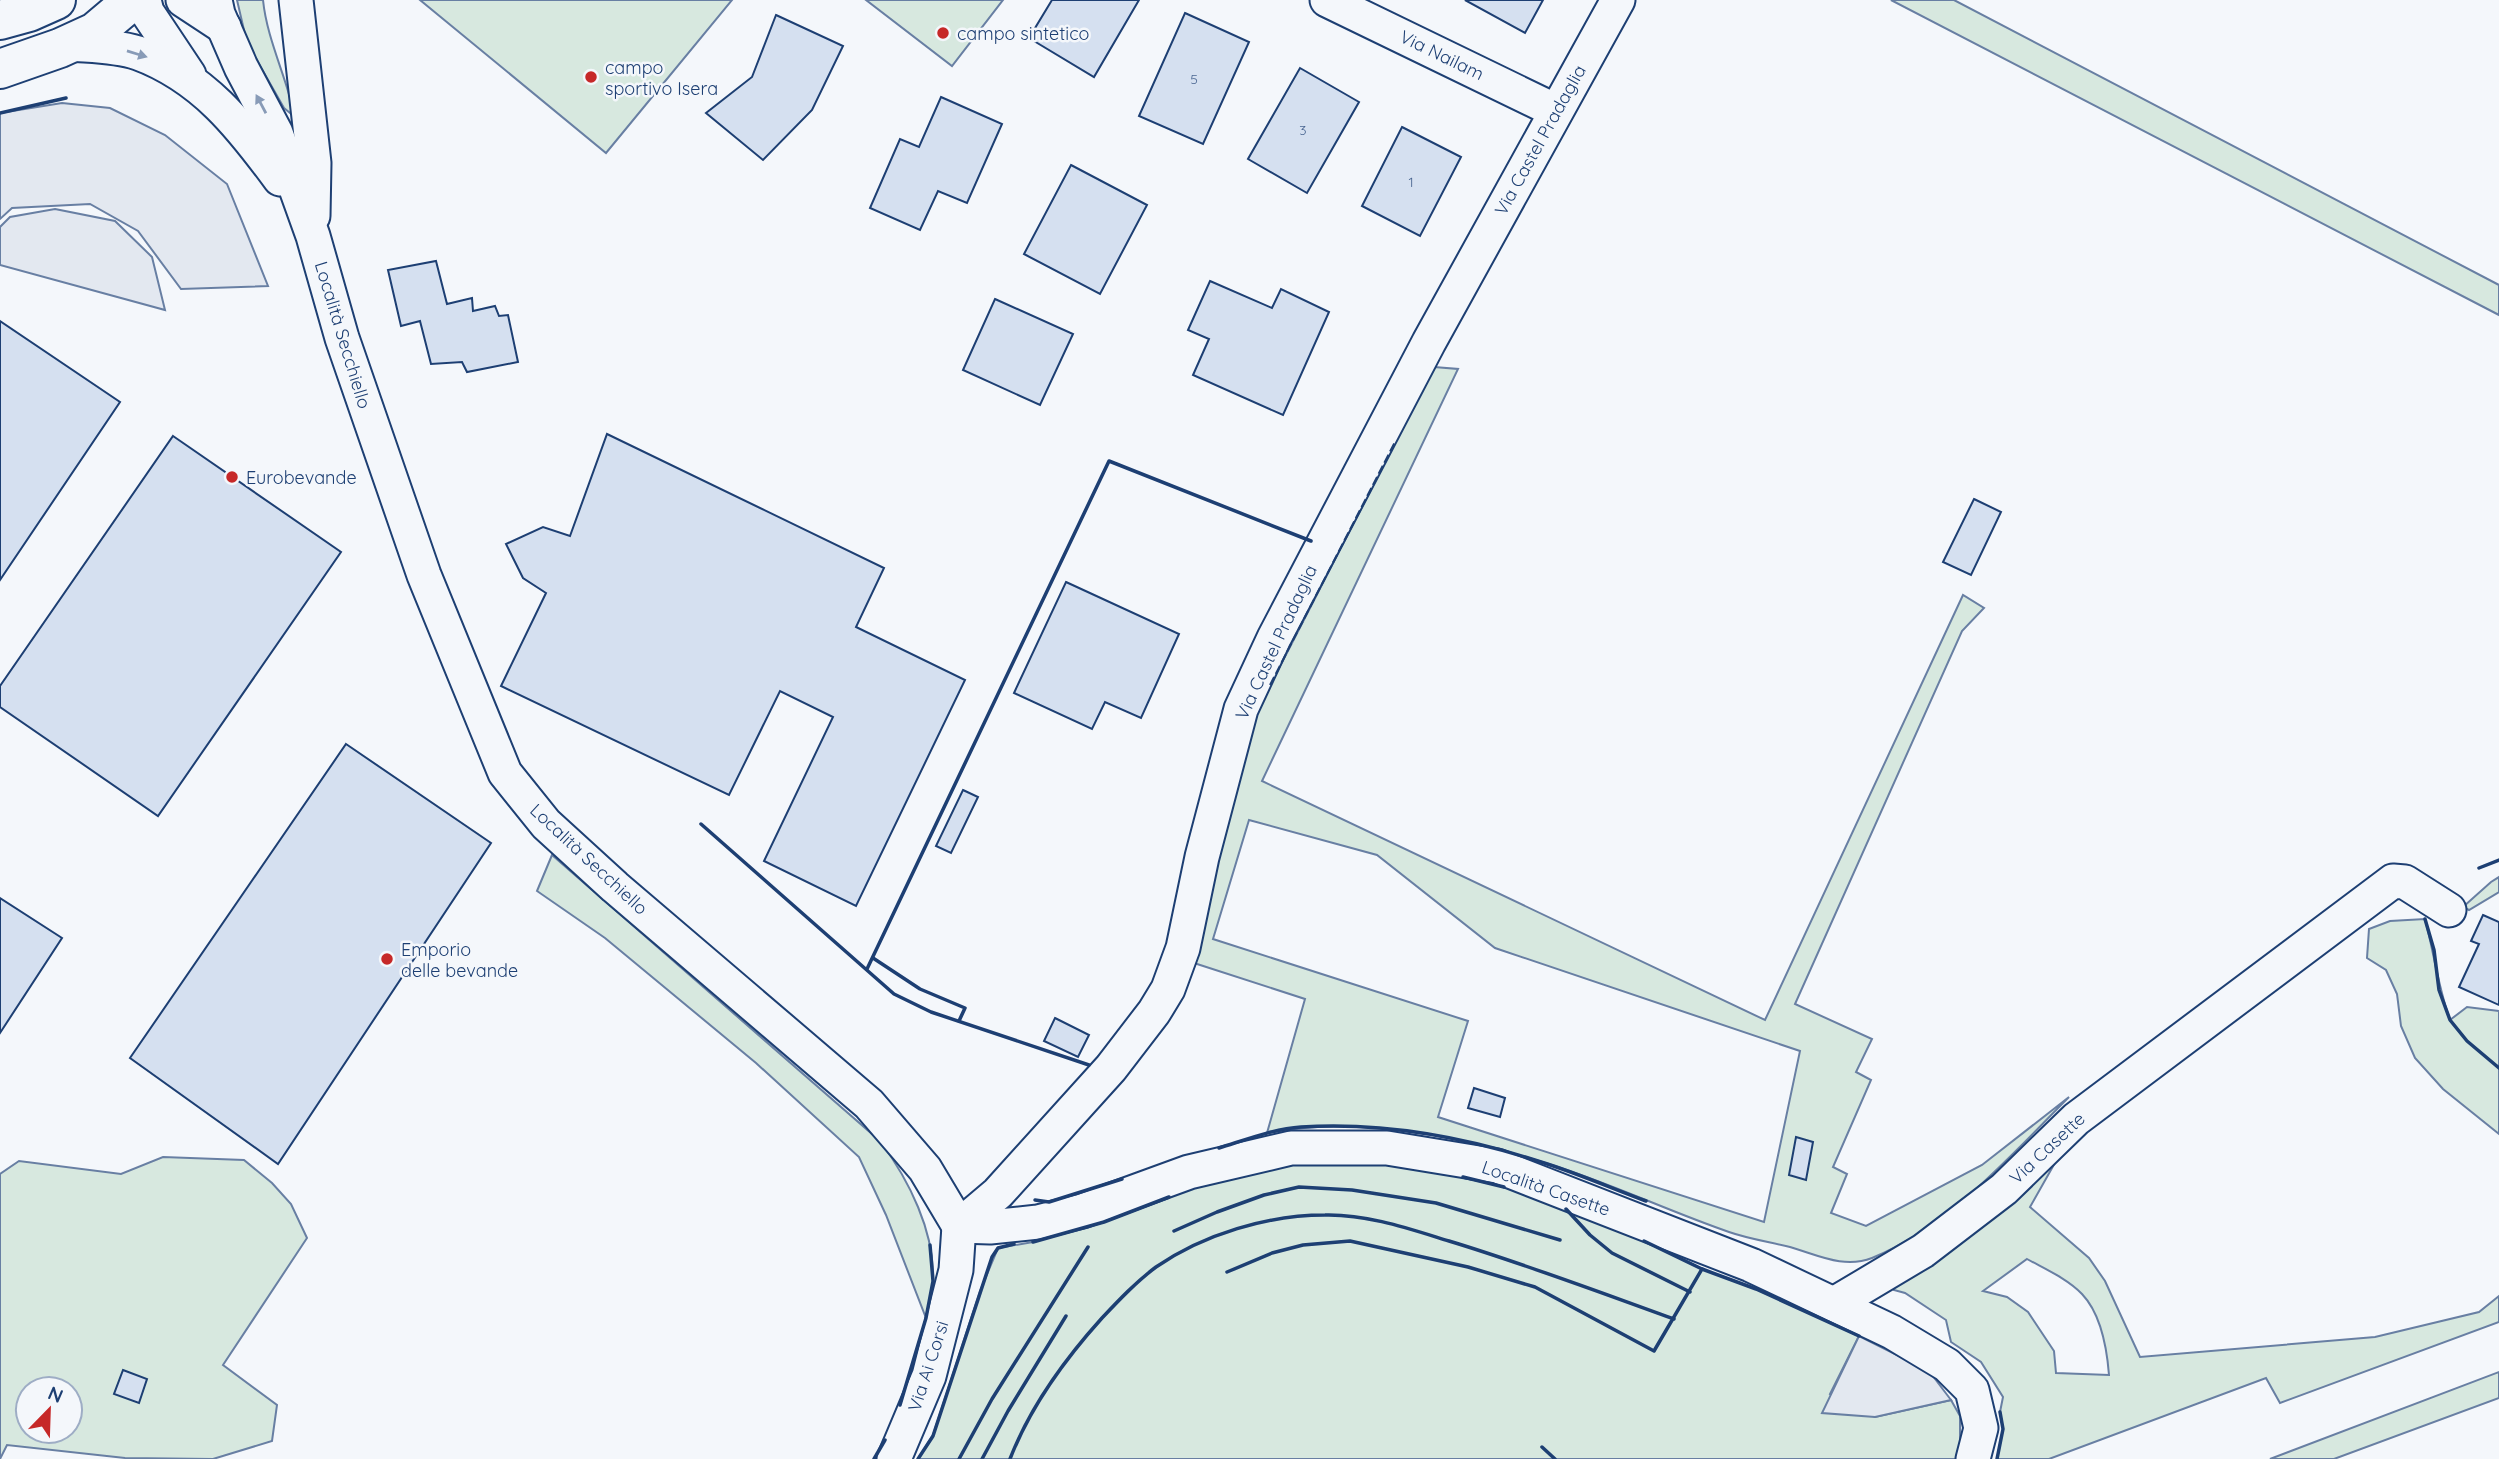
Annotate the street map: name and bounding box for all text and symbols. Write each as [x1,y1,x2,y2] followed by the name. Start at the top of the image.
[957,22,1089,45] place label: campo sintetico
[935,25,951,41] marker: campo sintetico
[1396,25,1488,85] street label: Via Nailam
[126,50,147,60] one-way arrow
[605,56,718,100] place label: campo sportivo Isera
[1489,61,1591,219] street label: Via Castel Pradaglia
[583,69,599,85] marker: campo sportivo Isera
[1190,70,1198,88] house number: 5
[255,94,266,114] one-way arrow
[1299,121,1307,139] house number: 3
[1408,173,1414,191] house number: 1
[310,259,376,411] street label: Località Secchiello
[246,466,357,489] place label: Eurobevande
[224,469,240,485] marker: Eurobevande
[1230,561,1322,723] street label: Via Castel Pradaglia
[525,799,653,919] street label: Località Secchiello
[401,938,518,982] place label: Emporio delle bevande
[379,951,395,967] marker: Emporio delle bevande
[2004,1107,2090,1189] street label: Via Casette
[1479,1155,1613,1221] street label: Località Casette
[903,1318,953,1414] street label: Via Ai Corsi
[14,1375,84,1445] north arrow
[45,1381,67,1408] text: N

